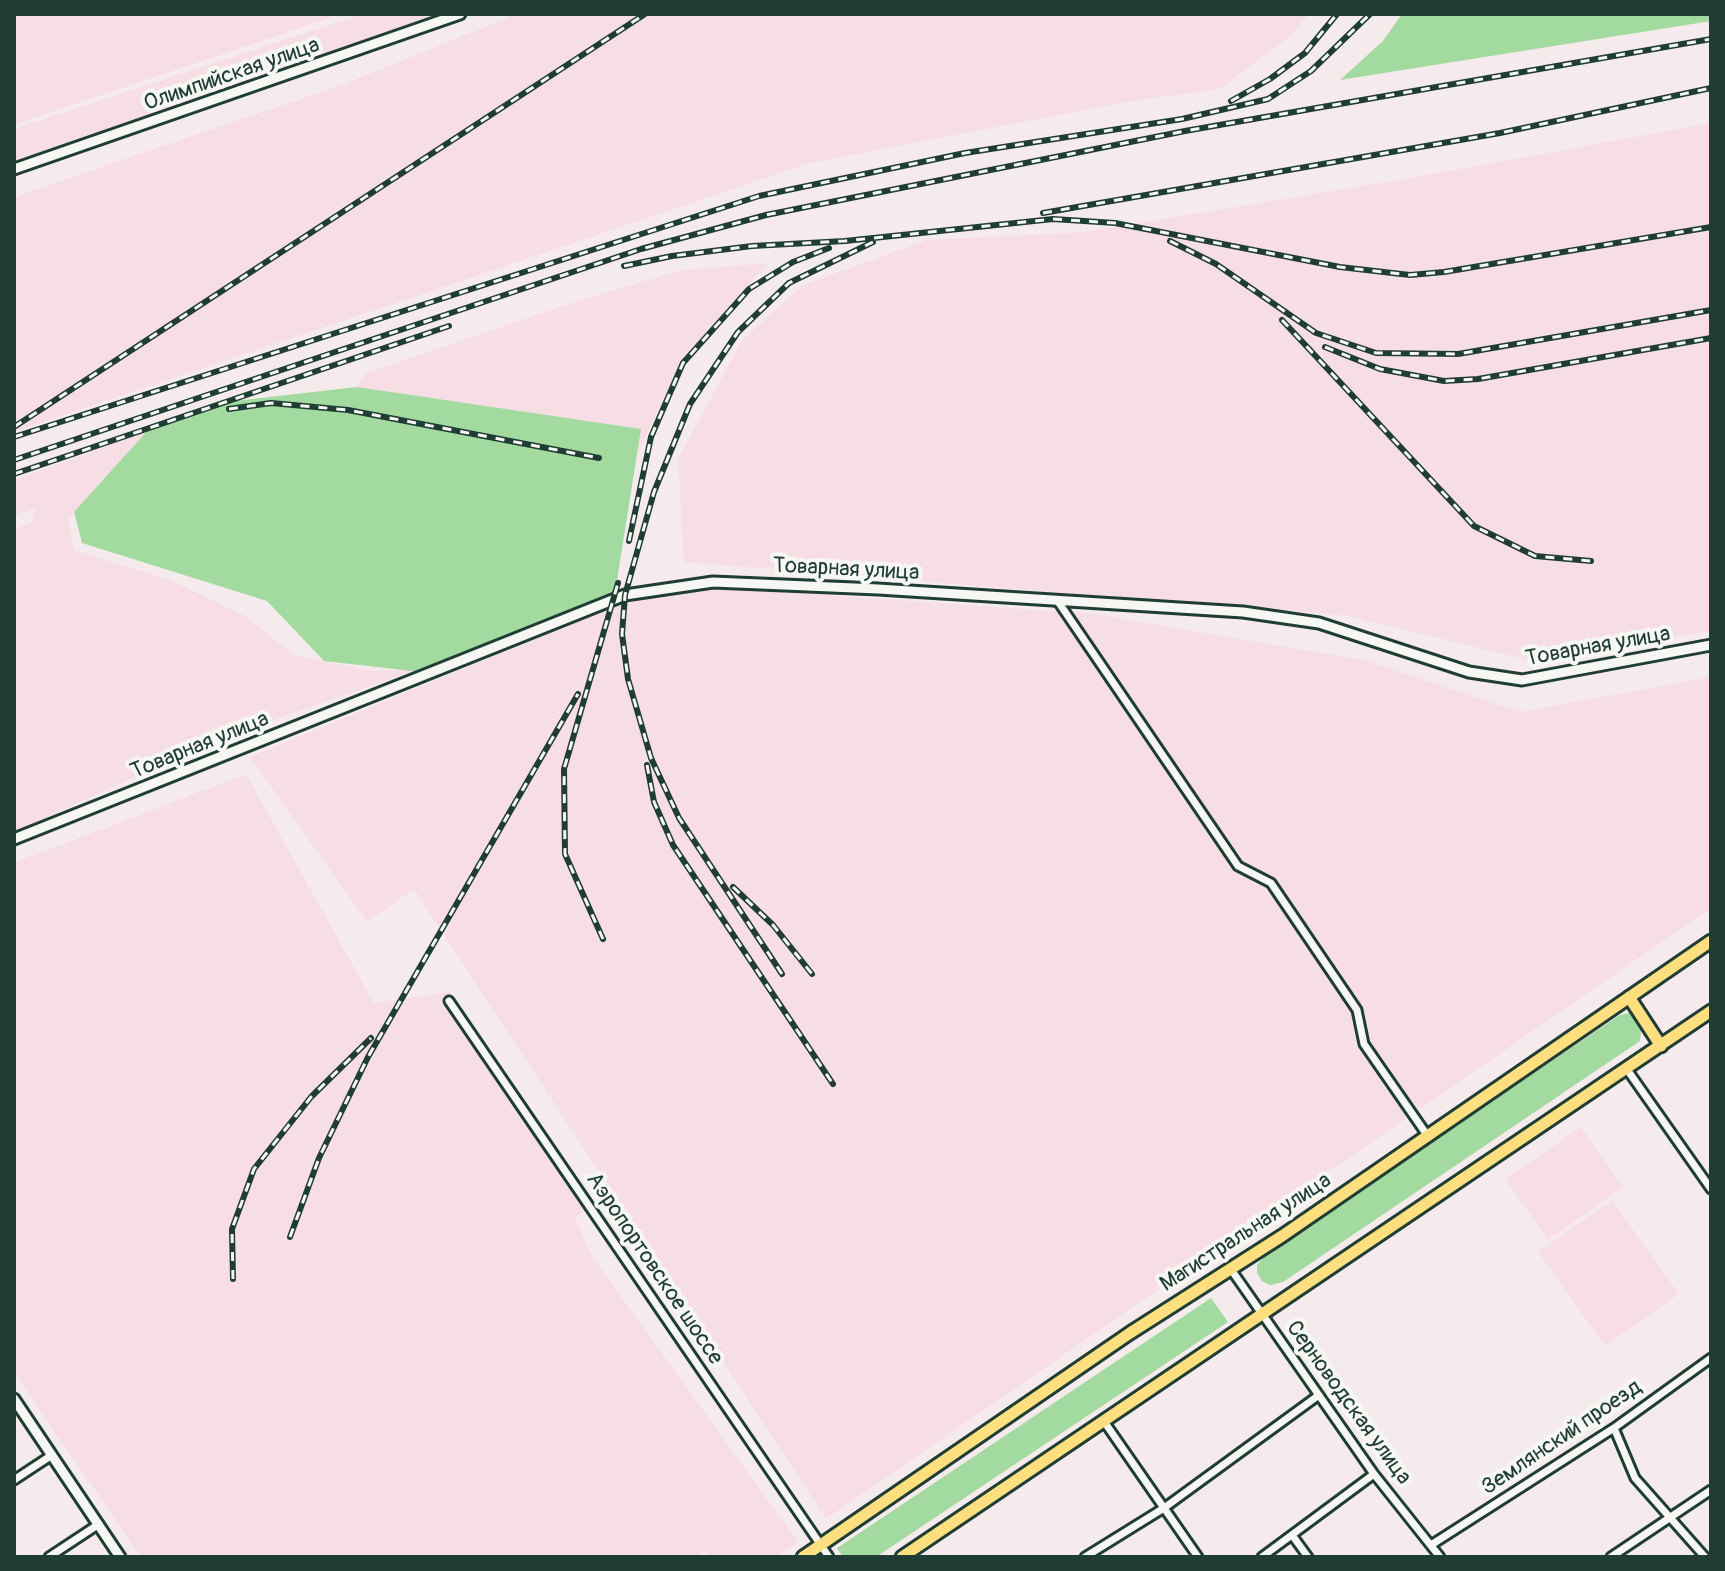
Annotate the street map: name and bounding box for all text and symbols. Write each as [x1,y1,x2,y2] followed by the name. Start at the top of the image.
[141,33,323,117] street label: Олимпийская улица
[772,553,920,587] street label: Товарная улица
[1524,621,1672,673] street label: Товарная улица
[127,706,273,786] street label: Товарная улица
[580,1168,728,1370] street label: Аэропортовское шоссе
[1156,1168,1336,1298] street label: Магистральная улица
[1280,1316,1416,1490] street label: Серноводская улица
[1477,1375,1647,1501] street label: Землянский проезд

